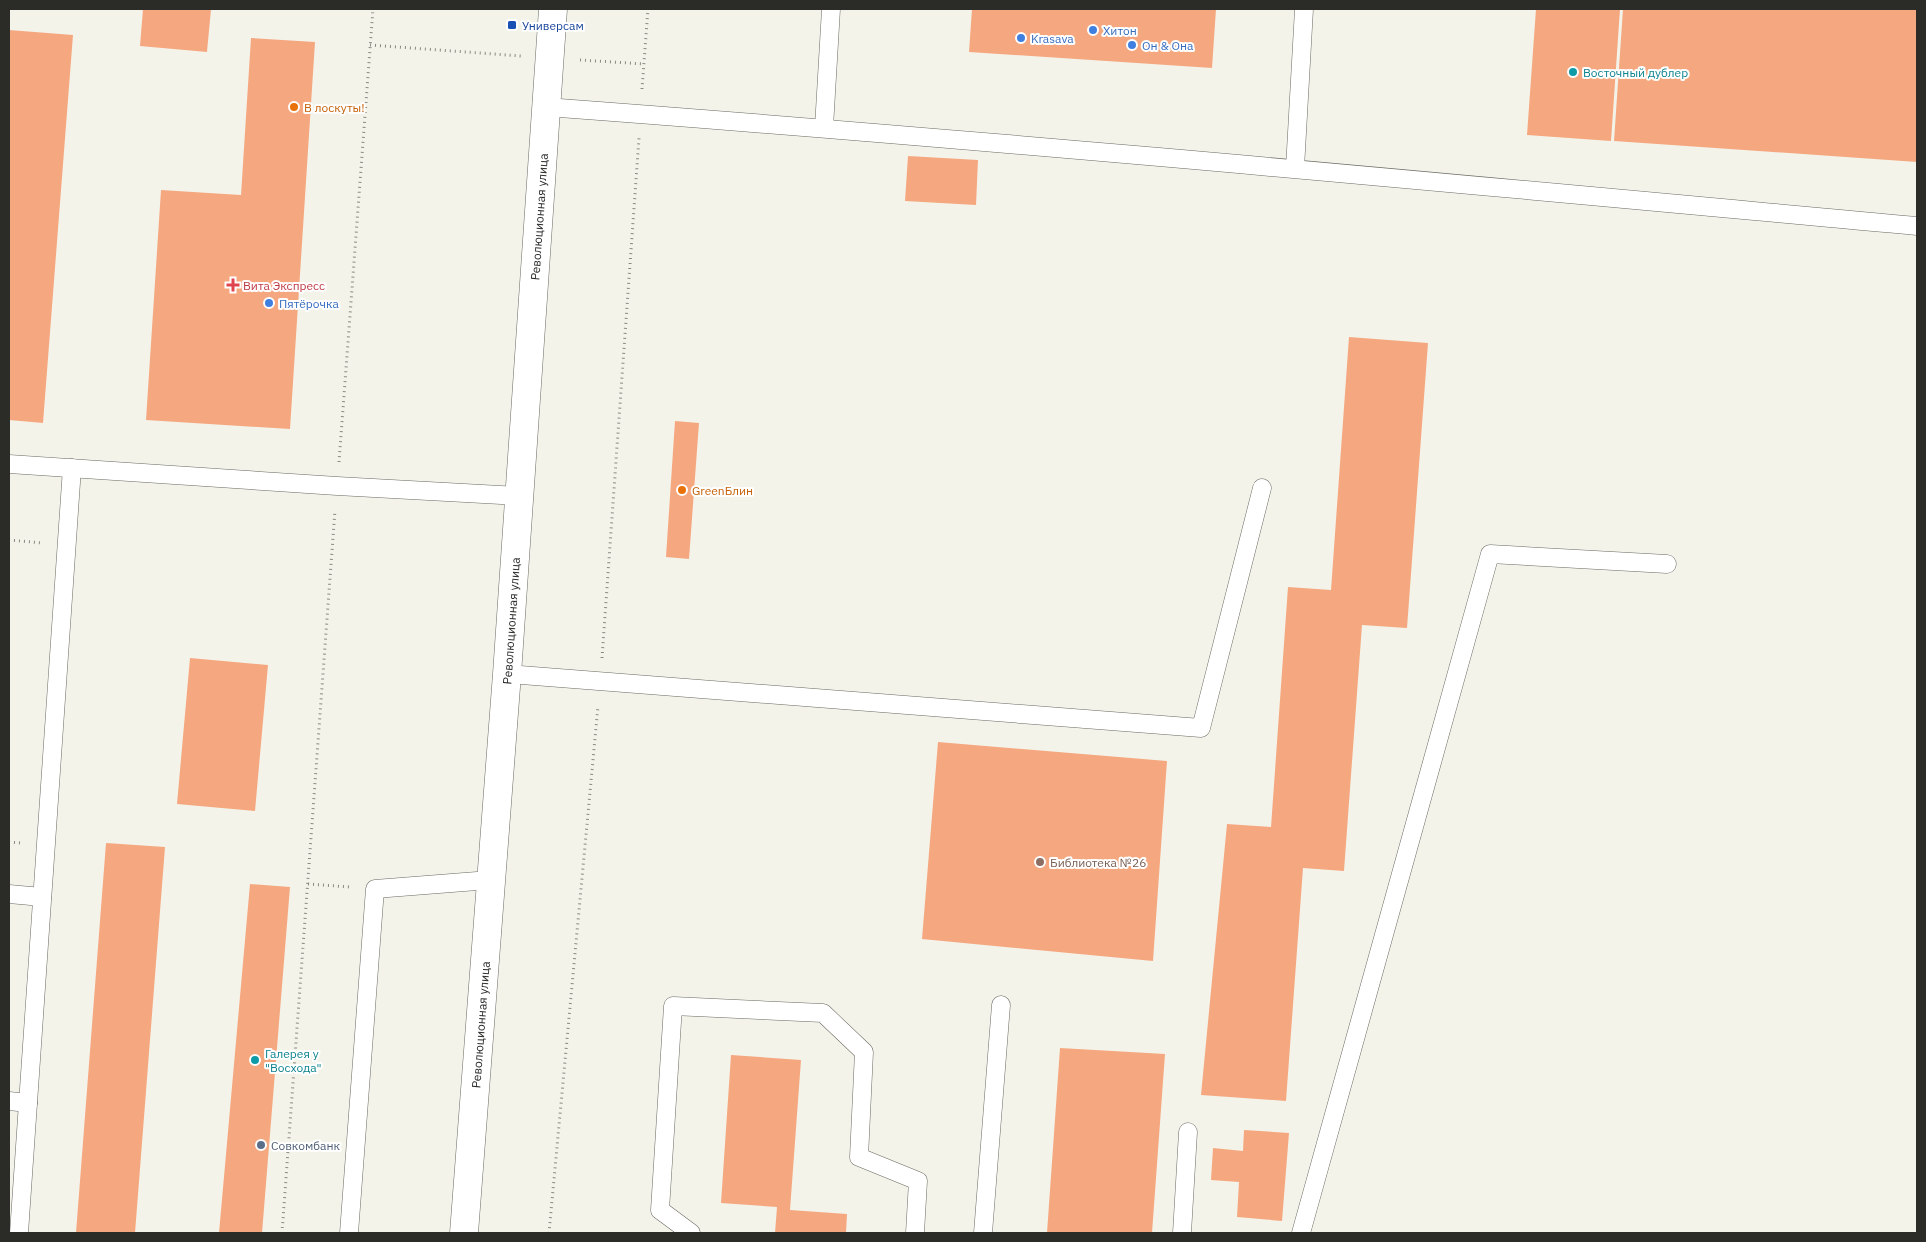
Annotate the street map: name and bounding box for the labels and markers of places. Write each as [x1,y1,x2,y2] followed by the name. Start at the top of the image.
[522,18,584,33] place label: Универсам
[506,19,518,31] marker: Универсам
[1103,23,1137,38] place label: Хитон
[1087,24,1099,36] marker: Хитон
[1031,31,1074,46] place label: Krasava
[1015,32,1027,44] marker: Krasava
[1142,38,1194,53] place label: Он & Она
[1126,39,1138,51] marker: Он & Она
[1583,65,1688,80] place label: Восточный дублер
[1567,66,1579,78] marker: Восточный дублер
[304,100,365,115] place label: В лоскуты!
[288,101,300,113] marker: В лоскуты!
[243,278,325,293] place label: Вита Экспресс
[227,279,239,291] marker: Вита Экспресс
[279,296,339,311] place label: Пятёрочка
[263,297,275,309] marker: Пятёрочка
[692,483,753,498] place label: GreenБлин
[676,484,688,496] marker: GreenБлин
[1050,855,1146,870] place label: Библиотека №26
[1034,856,1046,868] marker: Библиотека №26
[265,1046,322,1075] place label: Галерея у "Восхода"
[249,1054,261,1066] marker: Галерея у "Восхода"
[271,1138,341,1153] place label: Совкомбанк
[255,1139,267,1151] marker: Совкомбанк

